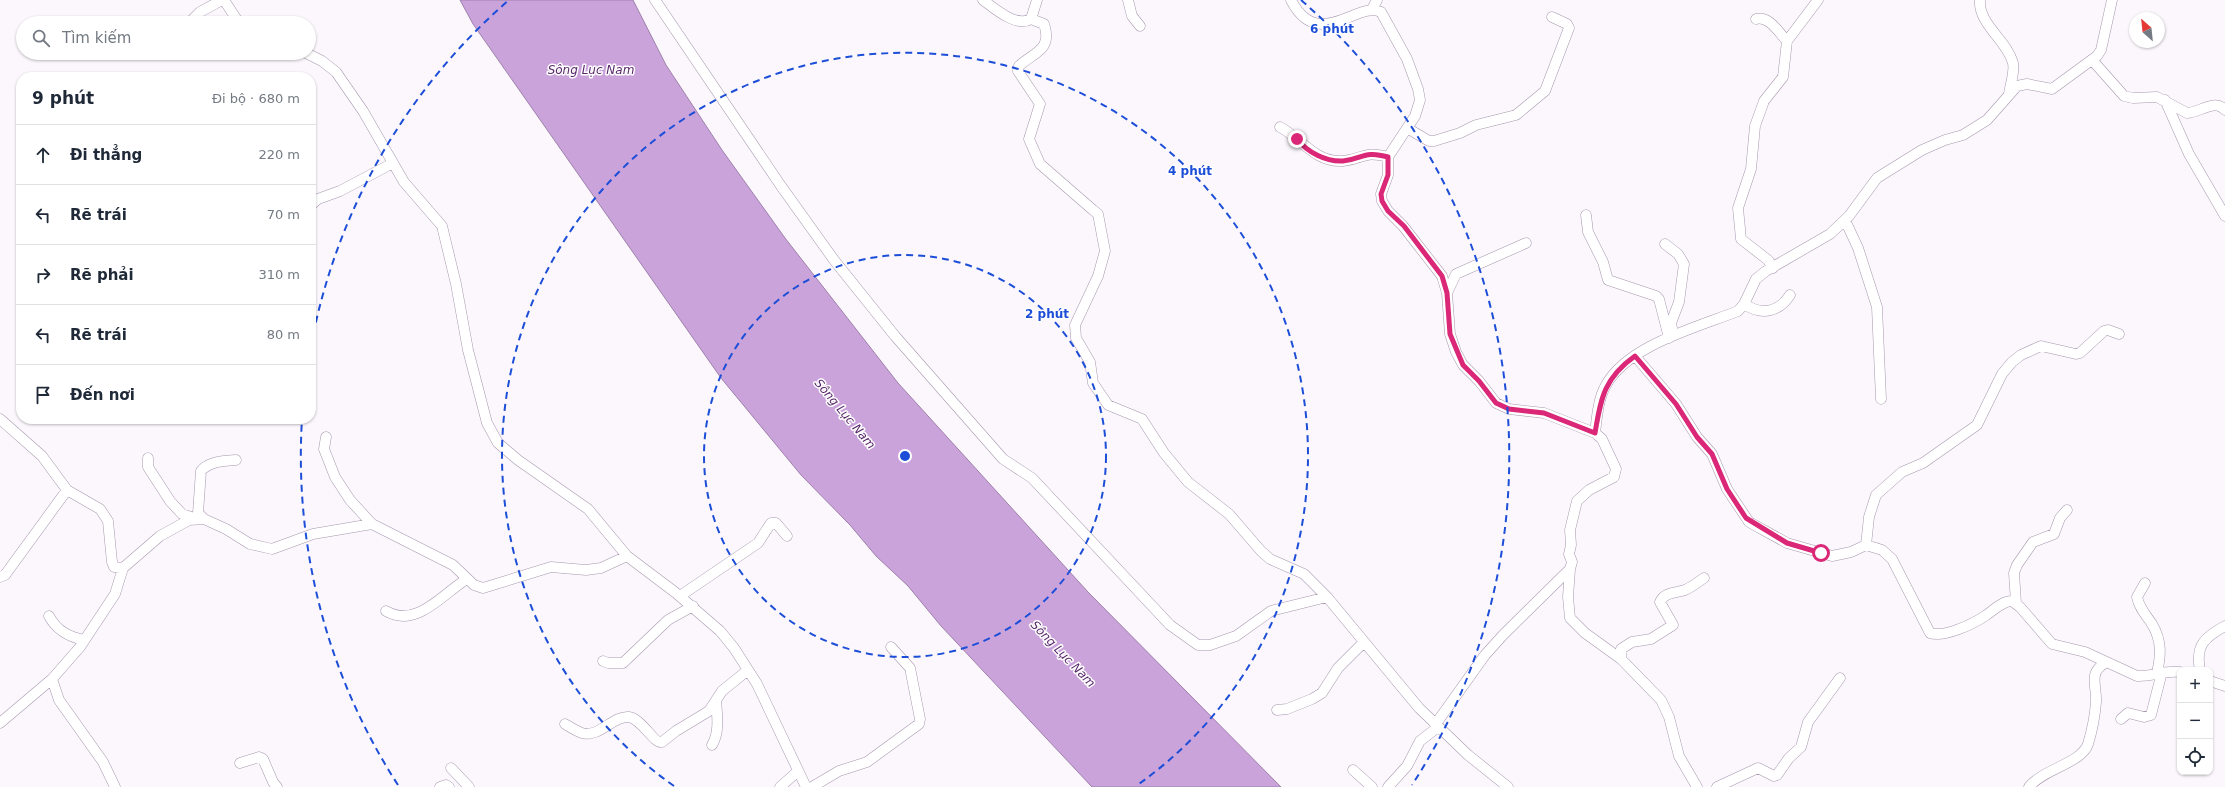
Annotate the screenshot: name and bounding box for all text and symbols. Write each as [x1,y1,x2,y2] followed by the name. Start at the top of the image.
[2129,12,2165,48] north arrow
[16,16,316,60] search box
[1310,22,1354,36] text: 6 phút
[30,27,52,49] icon: search
[62,29,131,47] text: Tìm kiếm
[548,63,634,77] water label: Sông Lục Nam
[32,88,94,108] text: 9 phút
[212,91,300,106] text: Đi bộ · 680 m
[1288,130,1306,148] route end
[32,144,54,166] icon: ahead
[70,146,142,164] text: Đi thẳng
[258,147,300,162] text: 220 m
[1168,164,1212,178] text: 4 phút
[32,204,54,226] icon: left
[70,206,127,224] text: Rẽ trái
[267,207,300,222] text: 70 m
[32,264,54,286] icon: right
[70,266,134,284] text: Rẽ phải
[258,267,300,282] text: 310 m
[1025,307,1069,321] text: 2 phút
[32,324,54,346] icon: left
[70,326,127,344] text: Rẽ trái
[267,327,300,342] text: 80 m
[812,376,878,452] water label: Sông Lục Nam
[32,384,54,406] icon: arrive
[70,386,135,404] text: Đến nơi
[898,449,912,463] centre of rings
[1812,544,1830,562] route start
[1028,618,1098,690] water label: Sông Lục Nam
[2177,667,2213,775] map controls
[2177,667,2213,703] button: +
[2177,703,2213,739] button: −
[2177,739,2213,775] button: locate

